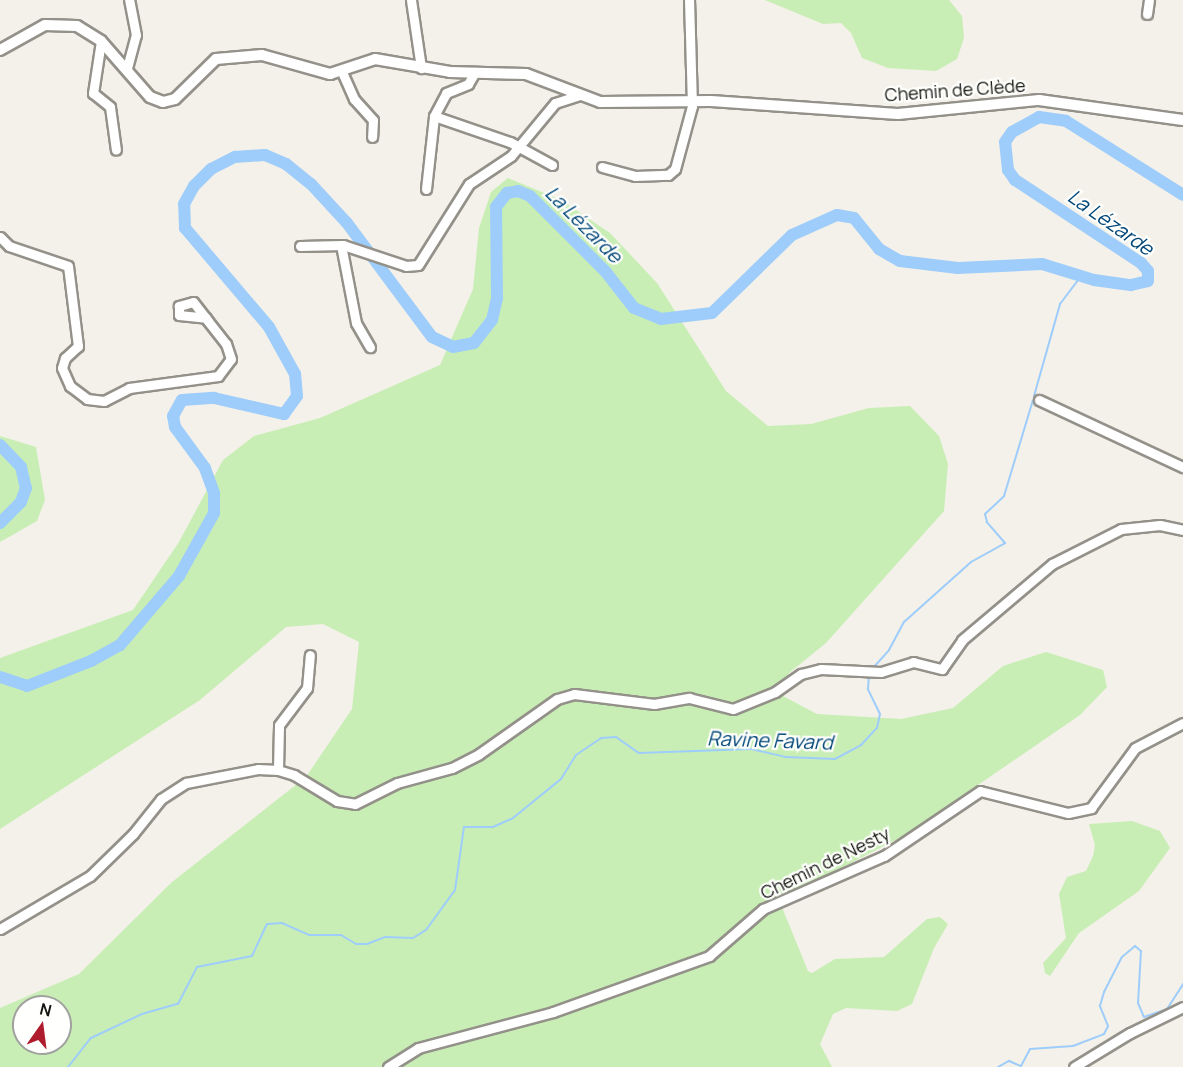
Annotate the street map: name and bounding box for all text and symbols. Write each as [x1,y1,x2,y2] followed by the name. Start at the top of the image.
[884,74,1026,106] street label: Chemin de Clède
[541,181,627,267] water label: La Lézarde
[1064,184,1158,260] water label: La Lézarde
[707,726,833,754] water label: Ravine Favard
[757,822,893,904] street label: Chemin de Nesty
[12,995,72,1055] north arrow
[38,997,54,1022] text: N

